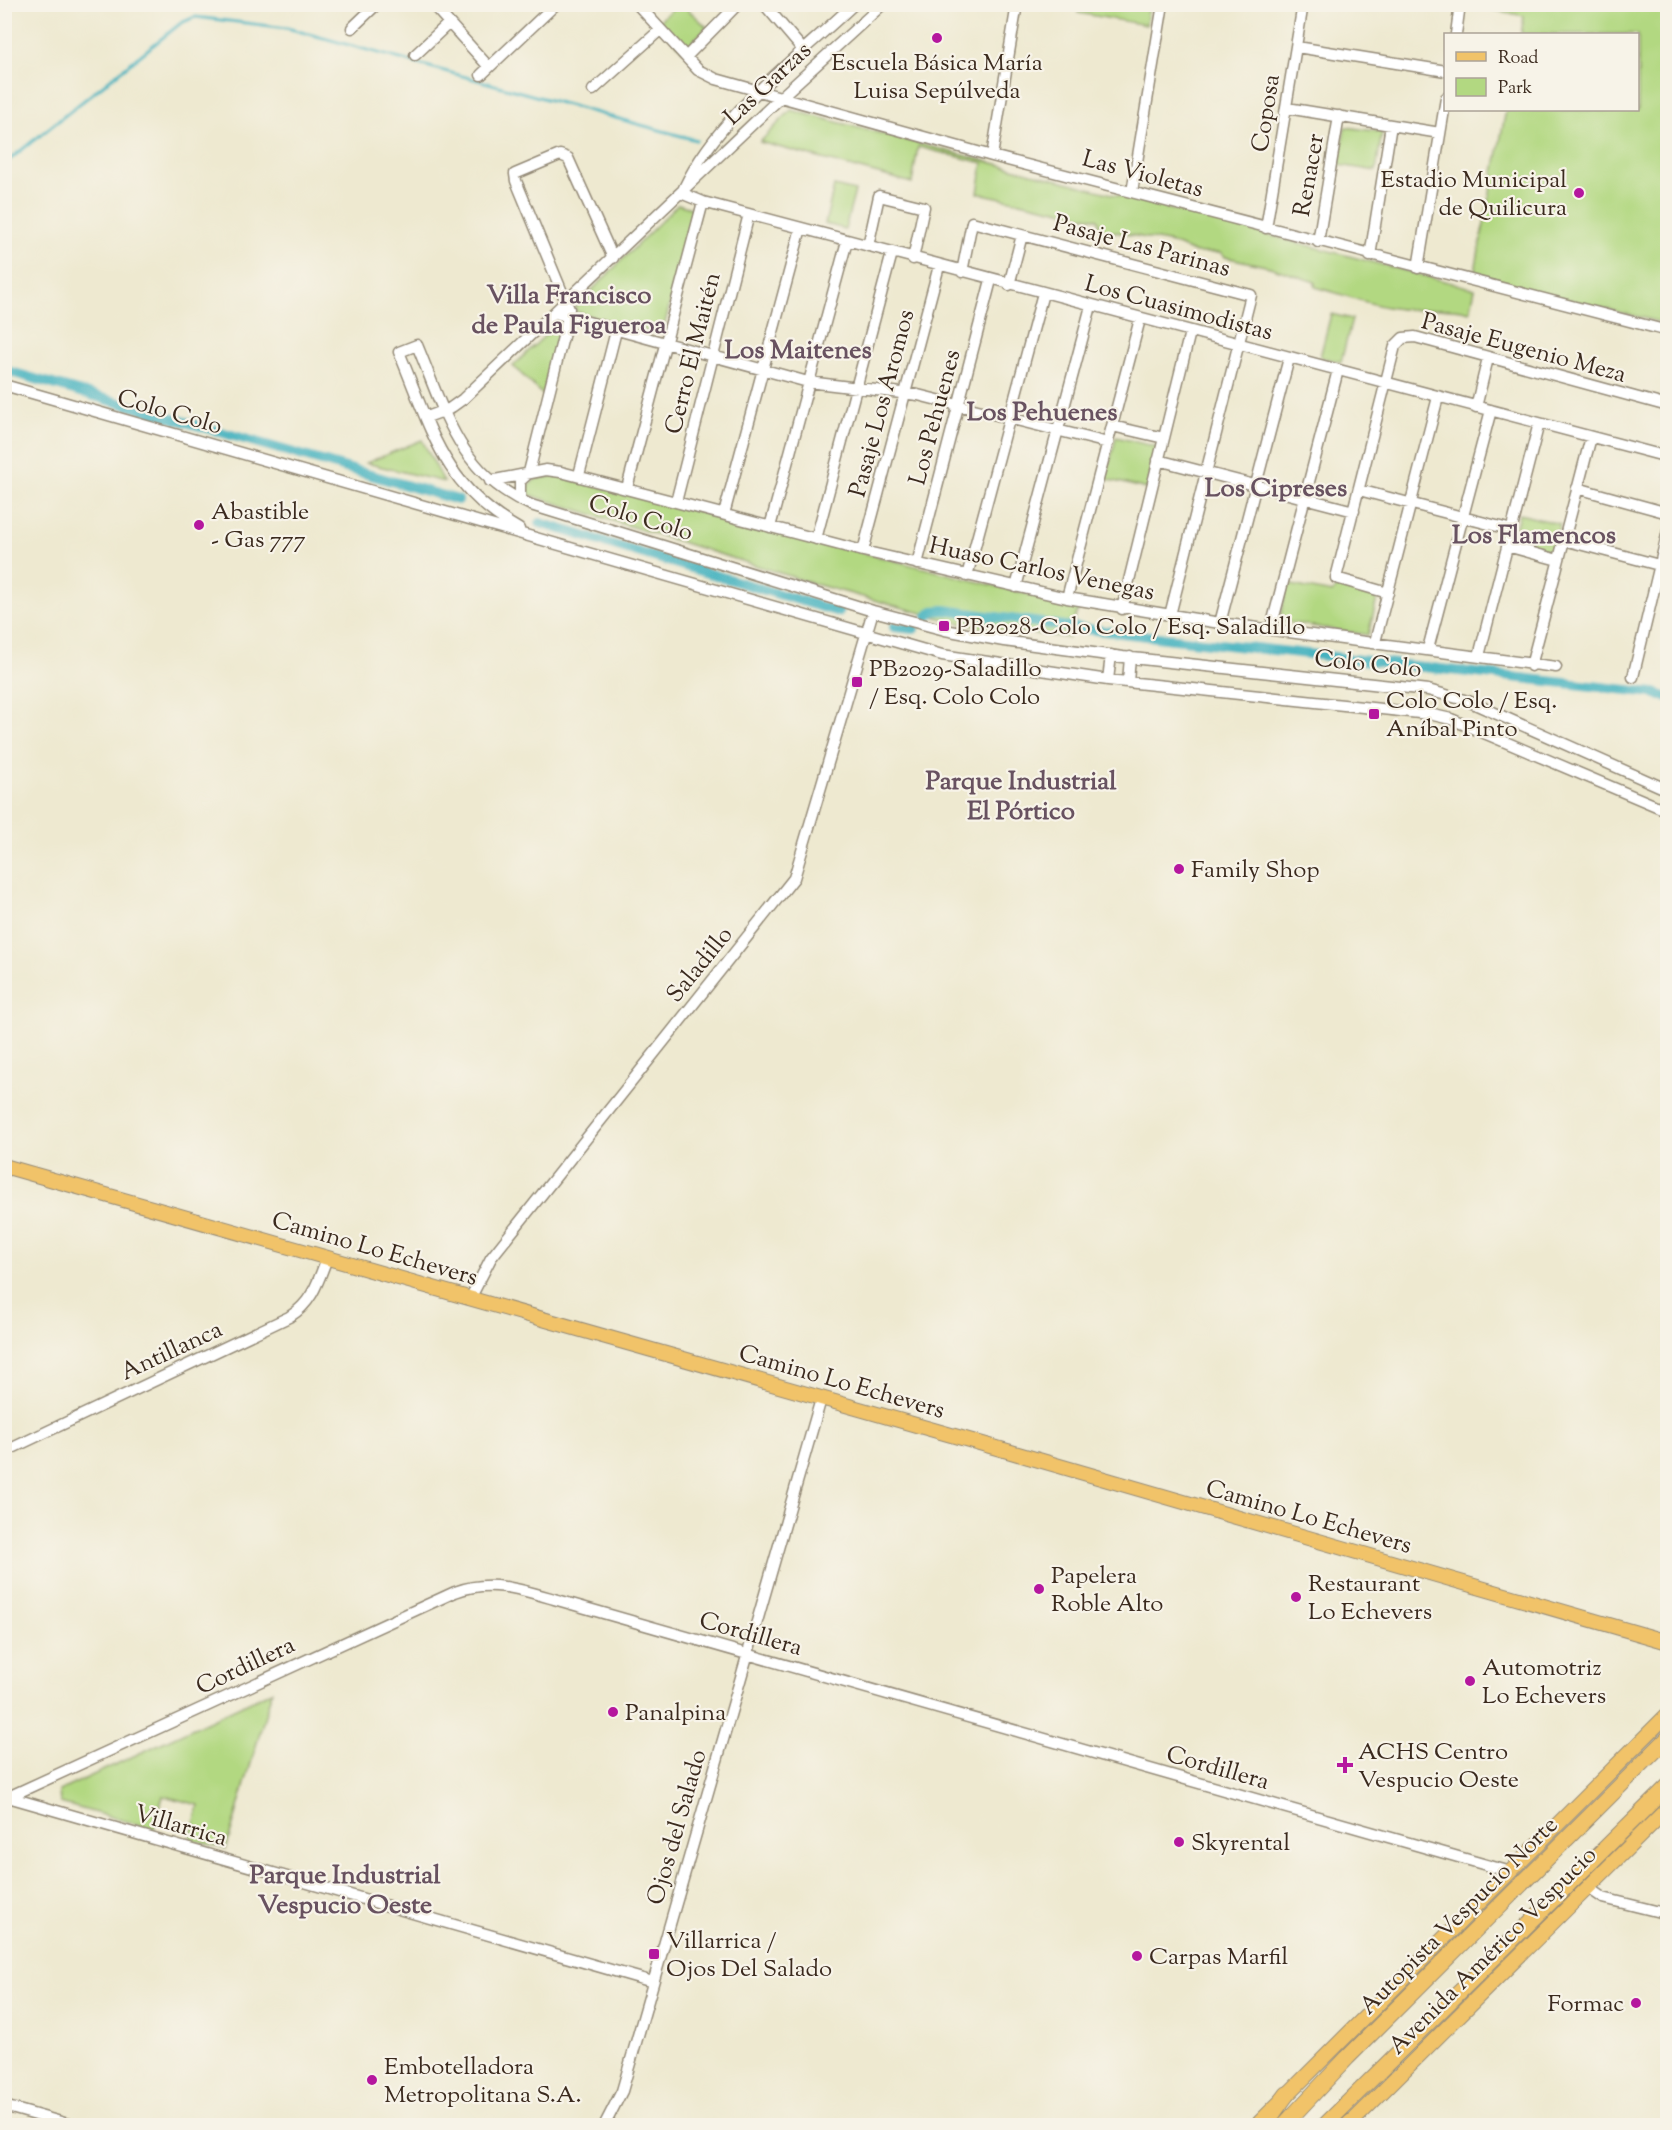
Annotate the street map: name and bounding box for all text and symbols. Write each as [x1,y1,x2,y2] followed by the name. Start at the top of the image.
[930,31,944,45] marker: Escuela Básica María Luisa Sepúlveda
[1444,33,1639,111] legend
[717,35,820,134] street label: Las Garzas
[1498,46,1538,72] text: Road
[831,47,1043,109] place label: Escuela Básica María Luisa Sepúlveda
[1244,72,1290,155] street label: Coposa
[1498,76,1533,102] text: Park
[1286,131,1334,219] street label: Renacer
[1078,142,1207,207] street label: Las Violetas
[1381,164,1567,226] place label: Estadio Municipal de Quilicura
[1572,186,1586,200] marker: Estadio Municipal de Quilicura
[1049,207,1234,287] street label: Pasaje Las Parinas
[1081,267,1276,350] street label: Los Cuasimodistas
[657,269,730,438] street label: Cerro El Maitén
[472,278,666,345] district label: Villa Francisco de Paula Figueroa
[1417,305,1630,393] street label: Pasaje Eugenio Meza
[842,306,924,501] street label: Pasaje Los Aromos
[724,333,872,370] district label: Los Maitenes
[902,346,970,489] street label: Los Pehuenes
[113,382,226,444] street label: Colo Colo
[967,395,1117,432] district label: Los Pehuenes
[1205,471,1347,508] district label: Los Cipreses
[584,487,697,551] street label: Colo Colo
[211,496,309,558] place label: Abastible - Gas 777
[192,518,206,532] marker: Abastible - Gas 777
[1452,518,1616,555] district label: Los Flamencos
[926,529,1158,610] street label: Huaso Carlos Venegas
[956,611,1305,645] place label: PB2028-Colo Colo / Esq. Saladillo
[937,619,951,633] marker: PB2028-Colo Colo / Esq. Saladillo
[1312,642,1423,688] street label: Colo Colo
[869,653,1042,715] place label: PB2029-Saladillo / Esq. Colo Colo
[850,675,864,689] marker: PB2029-Saladillo / Esq. Colo Colo
[1386,685,1557,747] place label: Colo Colo / Esq. Aníbal Pinto
[1367,707,1381,721] marker: Colo Colo / Esq. Aníbal Pinto
[925,764,1117,831] district label: Parque Industrial El Pórtico
[1191,854,1320,888] place label: Family Shop
[1172,862,1186,876] marker: Family Shop
[659,920,742,1011] street label: Saladillo
[267,1204,482,1296] street label: Camino Lo Echevers
[115,1313,228,1390] street label: Antillanca
[734,1337,949,1429] street label: Camino Lo Echevers
[1201,1472,1416,1564] street label: Camino Lo Echevers
[1051,1560,1163,1622] place label: Papelera Roble Alto
[1308,1568,1432,1630] place label: Restaurant Lo Echevers
[1032,1582,1046,1596] marker: Papelera Roble Alto
[1289,1590,1303,1604] marker: Restaurant Lo Echevers
[695,1604,806,1666] street label: Cordillera
[191,1629,301,1705] street label: Cordillera
[1482,1652,1606,1714] place label: Automotriz Lo Echevers
[1463,1674,1477,1688] marker: Automotriz Lo Echevers
[625,1697,726,1731] place label: Panalpina
[606,1705,620,1719] marker: Panalpina
[1358,1736,1519,1798] place label: ACHS Centro Vespucio Oeste
[1162,1738,1273,1800] street label: Cordillera
[639,1746,716,1909] street label: Ojos del Salado
[1336,1756,1354,1774] marker: ACHS Centro Vespucio Oeste
[130,1797,231,1856] street label: Villarrica
[1352,1809,1566,2023] street label: Autopista Vespucio Norte
[1191,1827,1290,1861] place label: Skyrental
[1172,1835,1186,1849] marker: Skyrental
[1382,1840,1605,2063] street label: Avenida Américo Vespucio
[249,1858,441,1925] district label: Parque Industrial Vespucio Oeste
[666,1925,832,1987] place label: Villarrica / Ojos Del Salado
[1149,1941,1288,1975] place label: Carpas Marfil
[647,1947,661,1961] marker: Villarrica / Ojos Del Salado
[1130,1949,1144,1963] marker: Carpas Marfil
[1548,1988,1624,2022] place label: Formac
[1629,1996,1643,2010] marker: Formac
[384,2051,581,2113] place label: Embotelladora Metropolitana S.A.
[365,2073,379,2087] marker: Embotelladora Metropolitana S.A.

